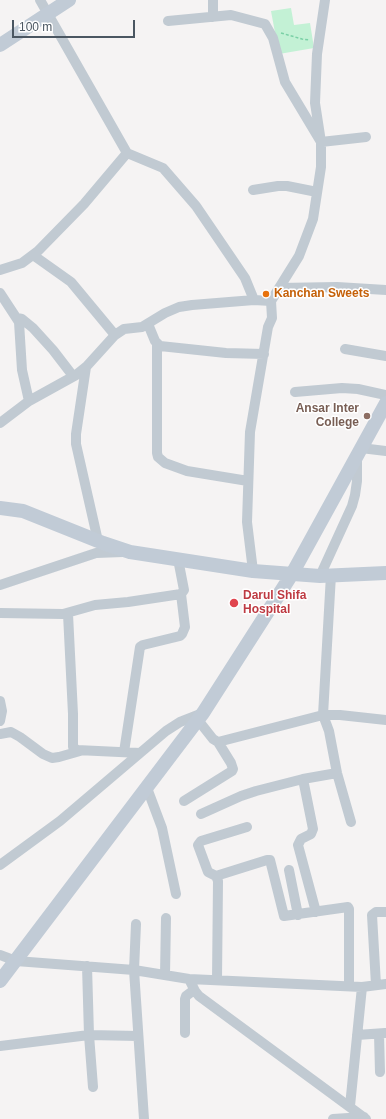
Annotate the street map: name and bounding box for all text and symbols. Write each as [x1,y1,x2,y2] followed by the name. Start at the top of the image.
[14,12,137,38] scale bar
[19,20,52,34] text: 100 m
[274,287,369,301] place label: Kanchan Sweets
[261,289,271,299] marker: Kanchan Sweets
[296,402,359,430] place label: Ansar Inter College
[362,411,372,421] marker: Ansar Inter College
[243,589,306,617] place label: Darul Shifa Hospital
[228,597,240,609] marker: Darul Shifa Hospital

